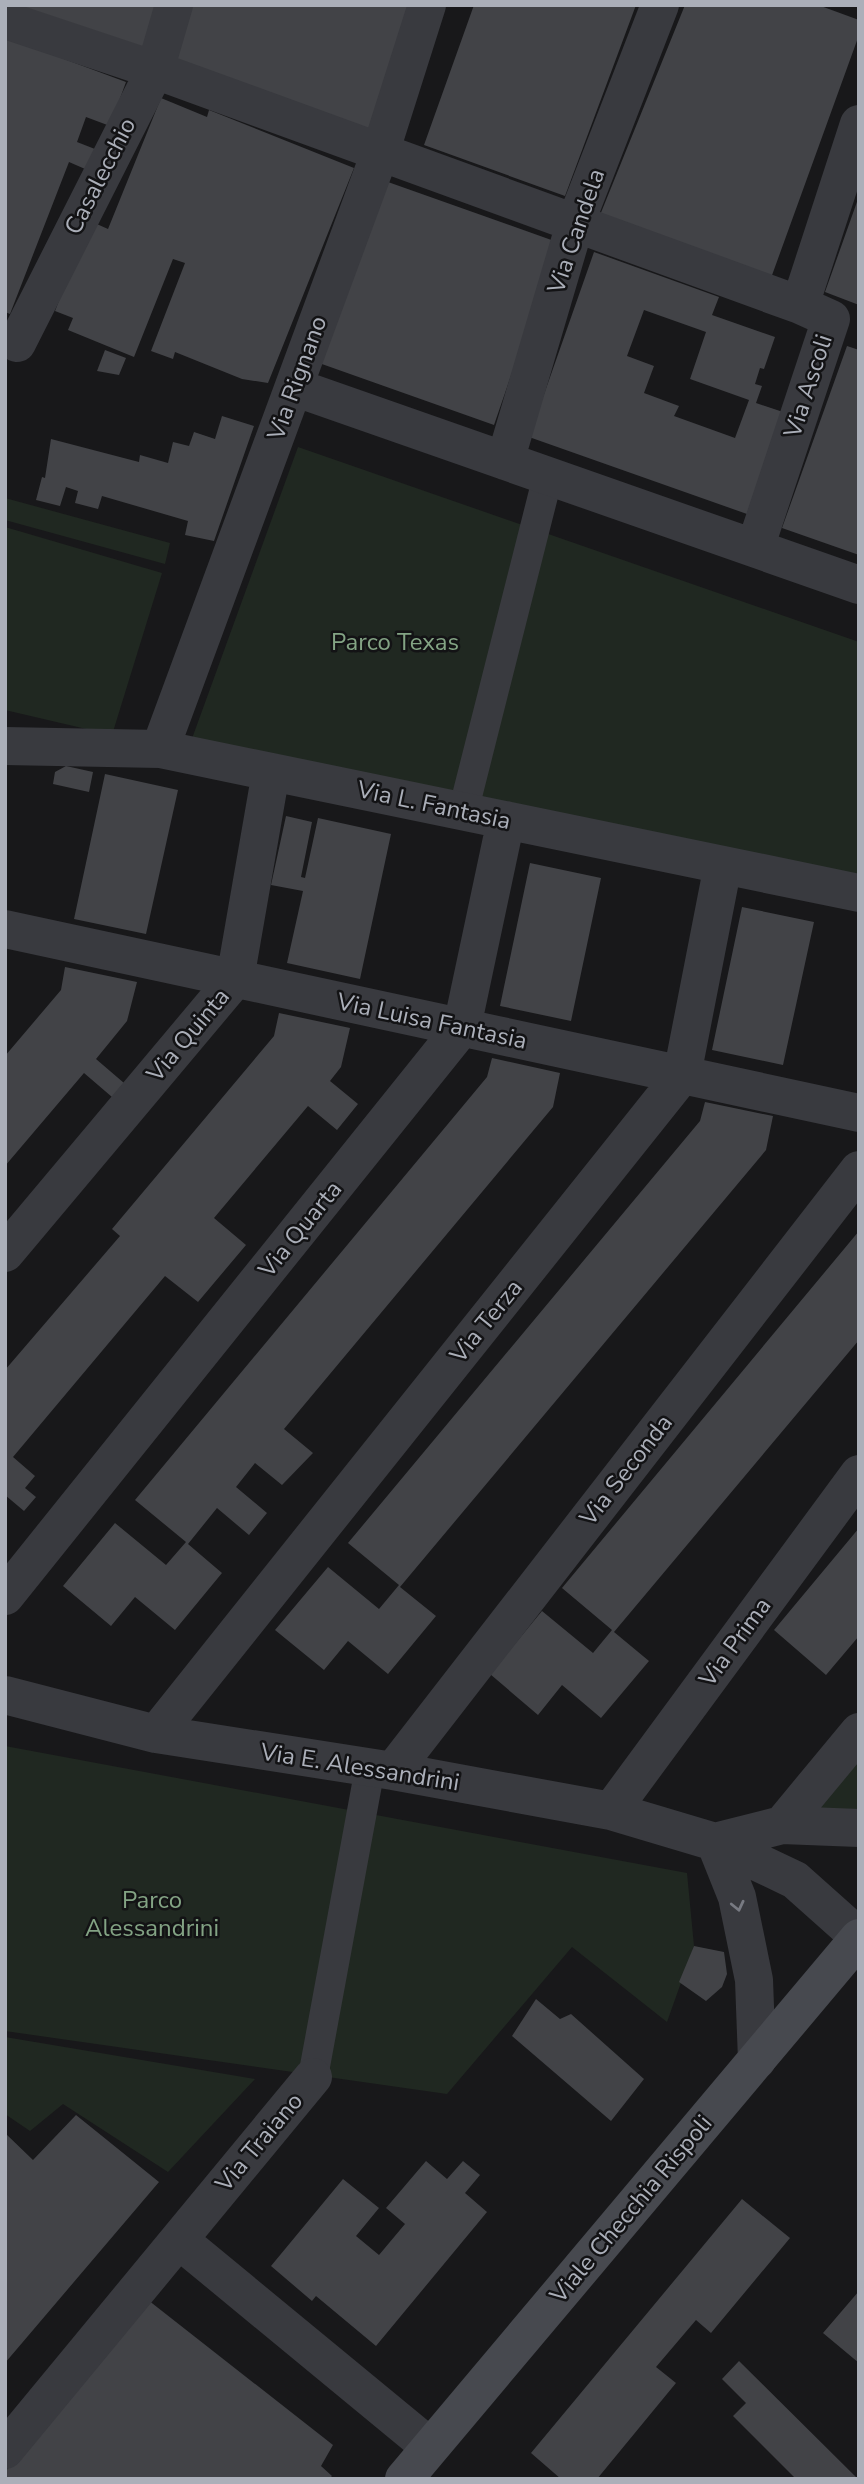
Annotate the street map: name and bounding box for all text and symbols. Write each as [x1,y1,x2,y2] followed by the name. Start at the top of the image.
[57,112,143,240] street label: Casalecchio
[539,164,612,298] street label: Via Candela
[259,311,334,445] street label: Via Rignano
[776,330,840,443] street label: Via Ascoli
[331,626,459,658] park label: Parco Texas
[353,773,514,837] street label: Via L. Fantasia
[139,981,237,1089] street label: Via Quinta
[333,985,530,1057] street label: Via Luisa Fantasia
[250,1174,349,1285] street label: Via Quarta
[442,1273,530,1370] street label: Via Terza
[572,1408,680,1533] street label: Via Seconda
[691,1591,778,1694] street label: Via Prima
[257,1735,462,1799] street label: Via E. Alessandrini
[85,1884,219,1944] park label: Parco Alessandrini
[730,1900,745,1912] one-way arrow
[208,2086,310,2199] street label: Via Traiano
[542,2108,719,2311] street label: Viale Checchia Rispoli

